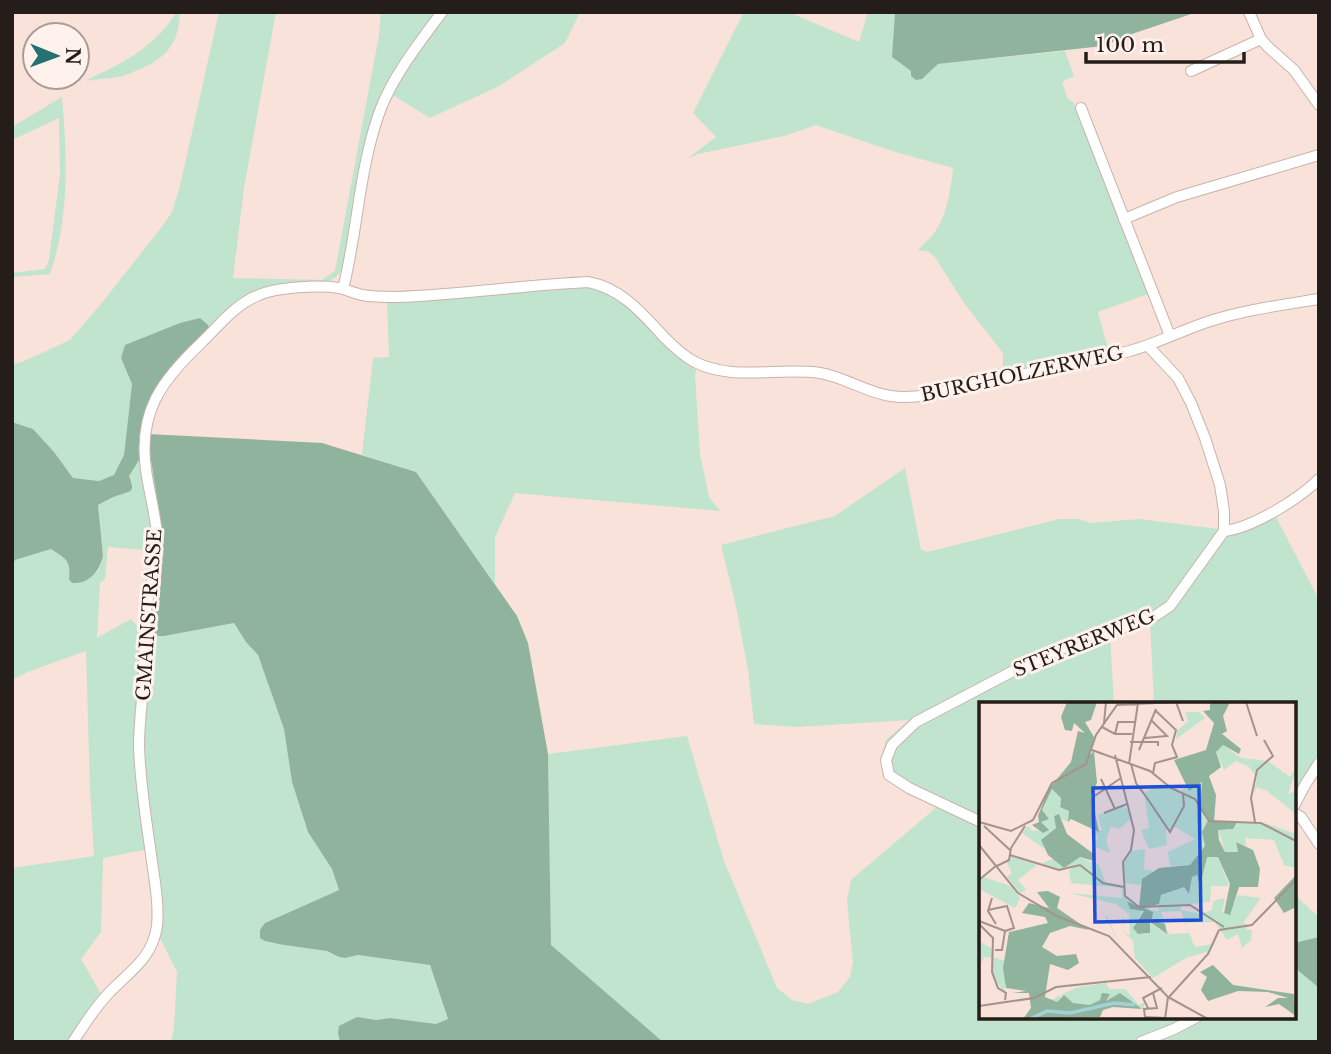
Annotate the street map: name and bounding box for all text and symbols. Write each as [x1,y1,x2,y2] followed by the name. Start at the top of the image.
[21,21,91,91] north arrow
[1086,21,1244,65] scale bar
[1096,32,1164,58] text: 100 m
[61,47,84,66] text: N
[919,341,1126,407] street label: BURGHOLZERWEG
[132,528,166,702] street label: GMAINSTRASSE
[1010,604,1159,682] street label: STEYRERWEG
[979,702,1296,1019] inset map

